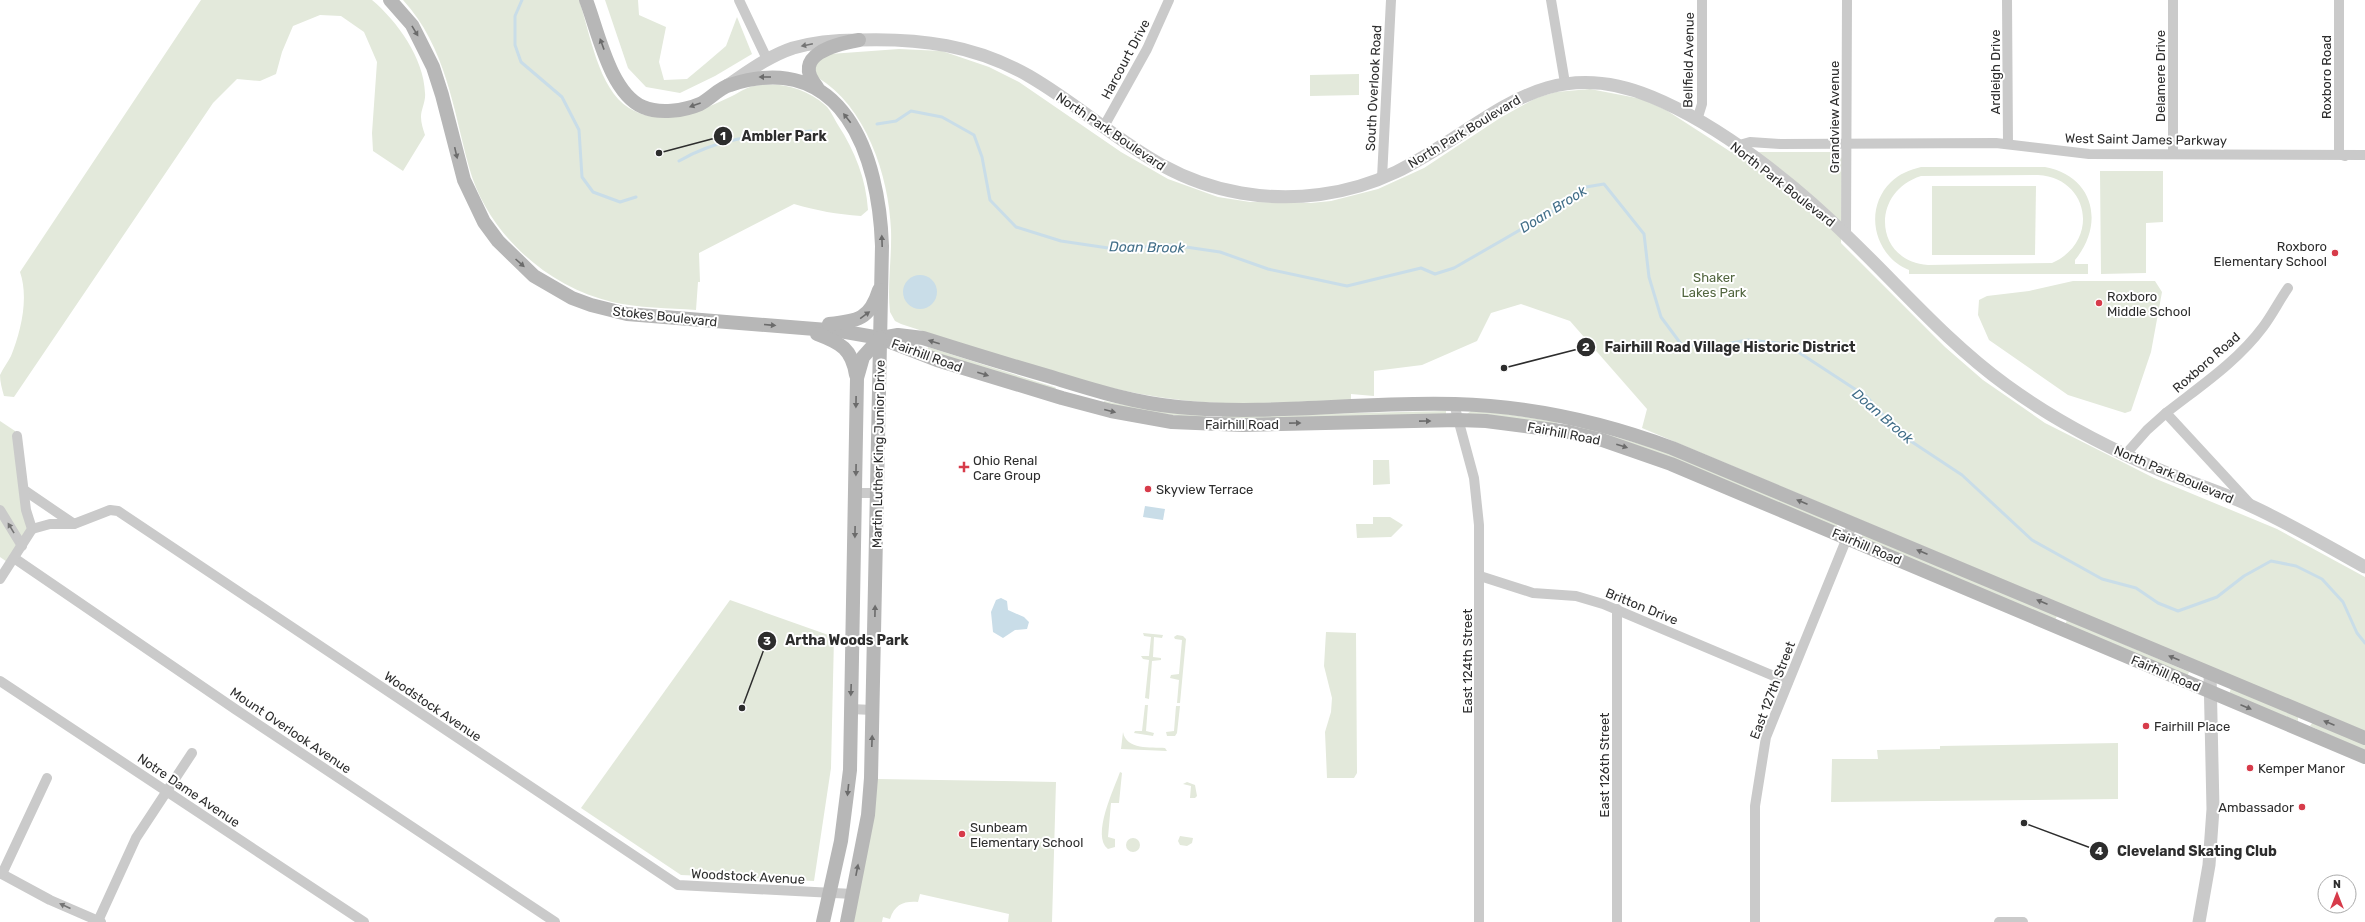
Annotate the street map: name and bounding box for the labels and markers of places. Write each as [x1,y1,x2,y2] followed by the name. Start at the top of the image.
[713,123,834,149] callout: Ambler Park
[2214,239,2327,269] place label: Roxboro Elementary School
[2330,248,2340,258] marker: Roxboro Elementary School
[2107,289,2191,319] place label: Roxboro Middle School
[2094,298,2104,308] marker: Roxboro Middle School
[1576,334,1864,360] callout: Fairhill Road Village Historic District
[973,453,1041,483] place label: Ohio Renal Care Group
[958,461,970,473] marker: Ohio Renal Care Group
[1156,482,1253,497] place label: Skyview Terrace
[1143,484,1153,494] marker: Skyview Terrace
[757,628,916,654] callout: Artha Woods Park
[2154,719,2230,734] place label: Fairhill Place
[2141,721,2151,731] marker: Fairhill Place
[2258,761,2345,776] place label: Kemper Manor
[2245,763,2255,773] marker: Kemper Manor
[2218,800,2294,815] place label: Ambassador
[2297,802,2307,812] marker: Ambassador
[970,820,1083,850] place label: Sunbeam Elementary School
[957,829,967,839] marker: Sunbeam Elementary School
[2089,838,2285,864] callout: Cleveland Skating Club

